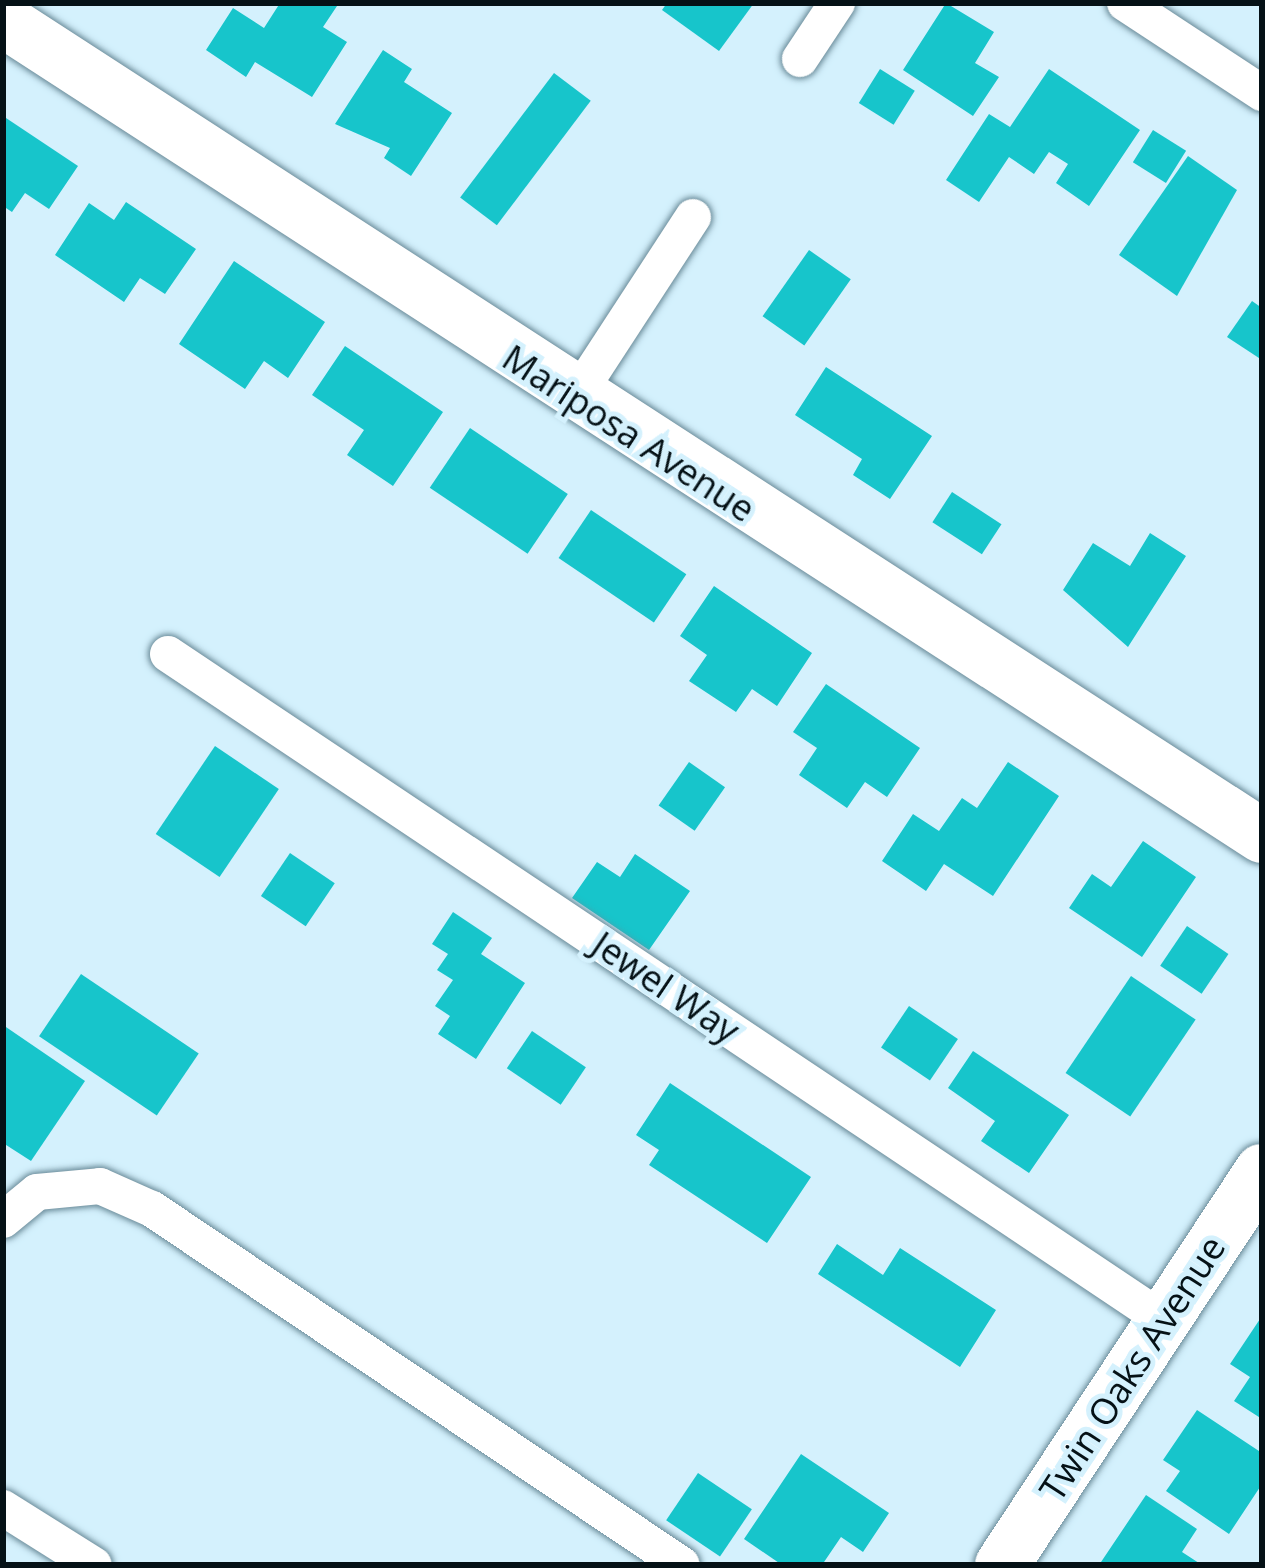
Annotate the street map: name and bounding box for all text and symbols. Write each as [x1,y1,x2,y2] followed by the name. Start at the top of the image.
[495,335,763,531] street label: Mariposa Avenue
[584,922,748,1052] street label: Jewel Way
[1030,1227,1234,1509] street label: Twin Oaks Avenue

